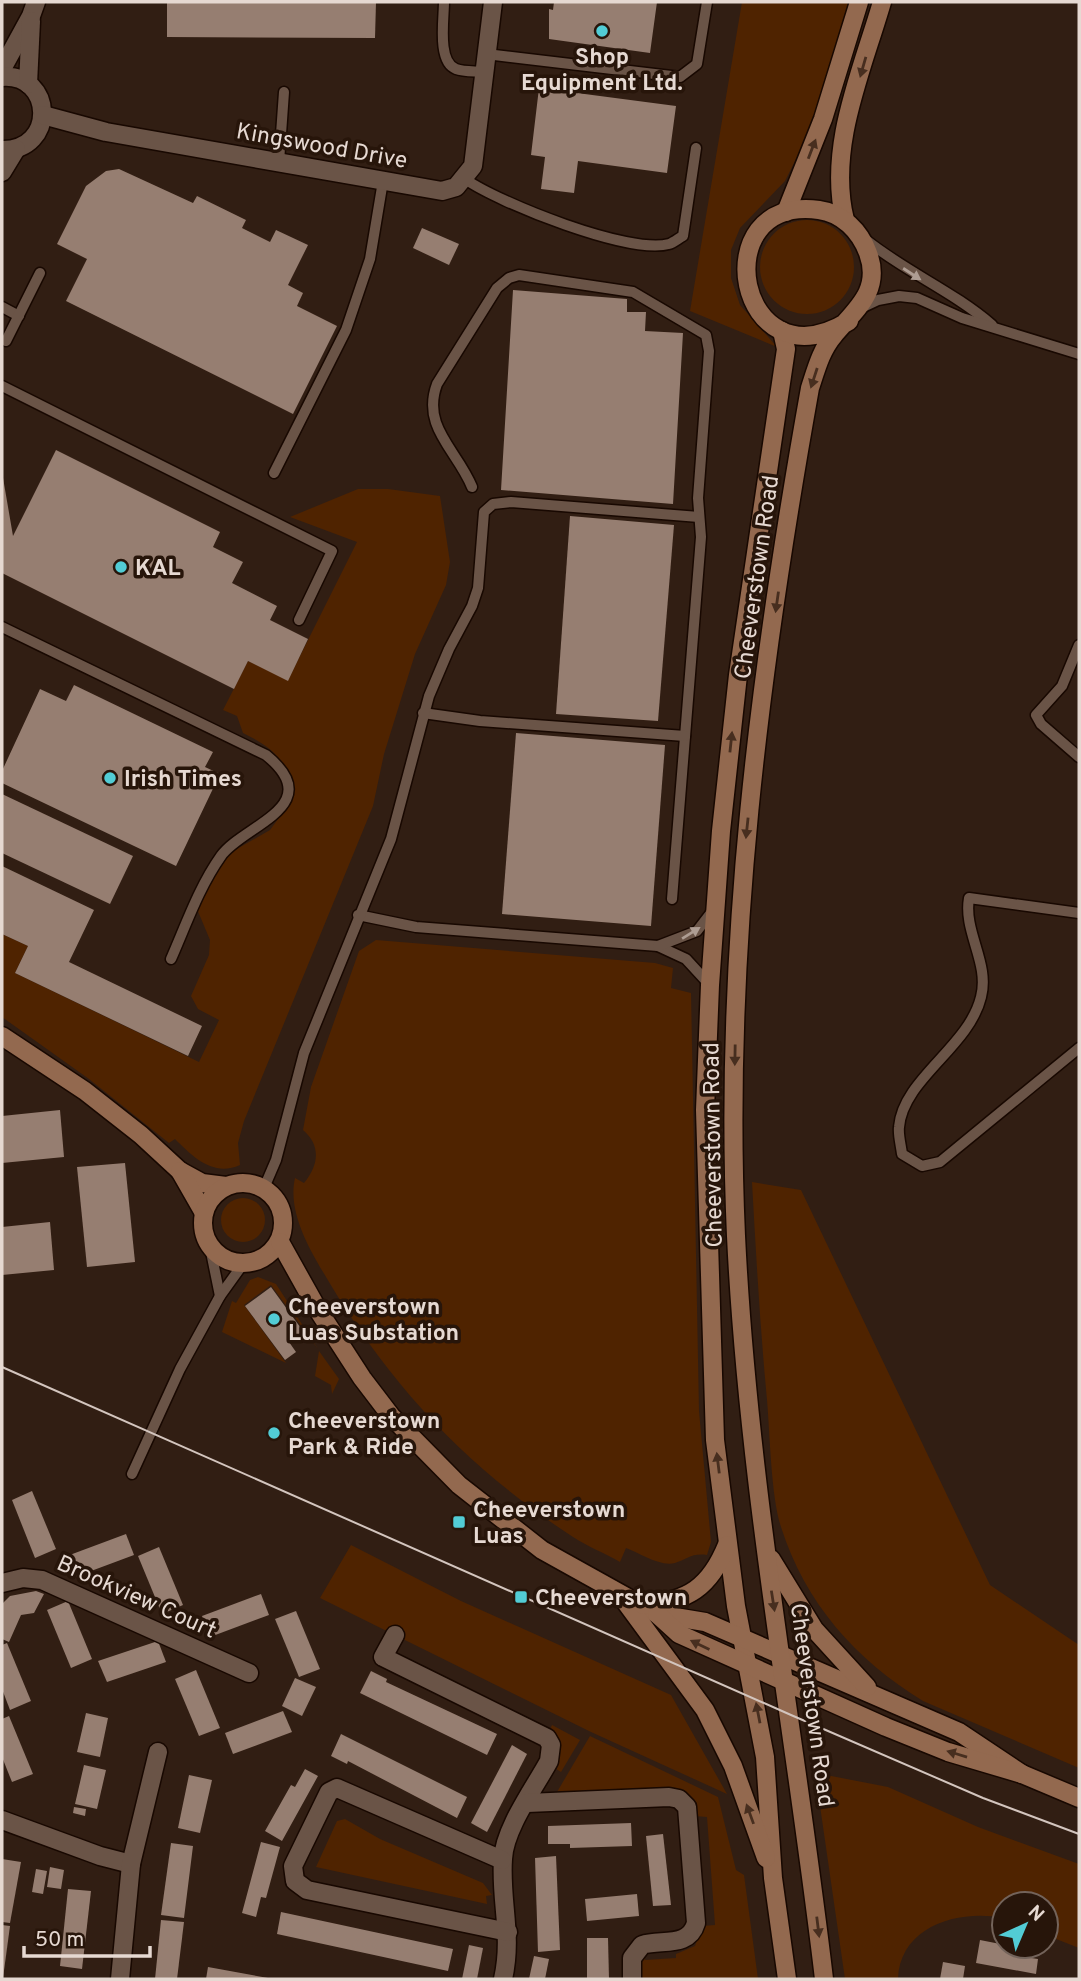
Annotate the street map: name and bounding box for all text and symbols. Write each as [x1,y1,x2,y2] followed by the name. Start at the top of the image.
[594,23,610,39] marker: Shop Equipment Ltd.
[521,44,683,99] place label: Shop Equipment Ltd.
[857,57,868,79] one-way arrow
[234,118,409,177] street label: Kingswood Drive
[807,138,818,159] one-way arrow
[902,267,922,280] one-way arrow
[808,368,818,389] one-way arrow
[730,474,787,681] street label: Cheeverstown Road
[135,555,180,584] place label: KAL
[113,559,129,575] marker: KAL
[771,591,782,613] one-way arrow
[726,731,737,753] one-way arrow
[124,766,242,795] place label: Irish Times
[102,770,118,786] marker: Irish Times
[742,817,753,839] one-way arrow
[681,926,700,939] one-way arrow
[698,1042,731,1248] street label: Cheeverstown Road
[729,1044,741,1066] one-way arrow
[288,1294,459,1349] place label: Cheeverstown Luas Substation
[266,1311,282,1327] marker: Cheeverstown Luas Substation
[288,1408,440,1463] place label: Cheeverstown Park & Ride
[266,1425,282,1441] marker: Cheeverstown Park & Ride
[713,1452,724,1474] one-way arrow
[473,1497,625,1552] place label: Cheeverstown Luas
[451,1514,467,1530] marker: Cheeverstown Luas
[52,1550,220,1646] street label: Brookview Court
[535,1585,687,1614] place label: Cheeverstown
[513,1589,529,1605] marker: Cheeverstown
[768,1590,779,1612] one-way arrow
[782,1602,839,1809] street label: Cheeverstown Road
[690,1639,710,1650] one-way arrow
[752,1702,763,1724] one-way arrow
[946,1749,967,1759] one-way arrow
[744,1803,755,1824] one-way arrow
[990,1890,1060,1960] north arrow
[1022,1901,1049,1928] text: N
[24,1914,150,1958] scale bar
[813,1916,824,1938] one-way arrow
[35,1927,84,1954] text: 50 m

